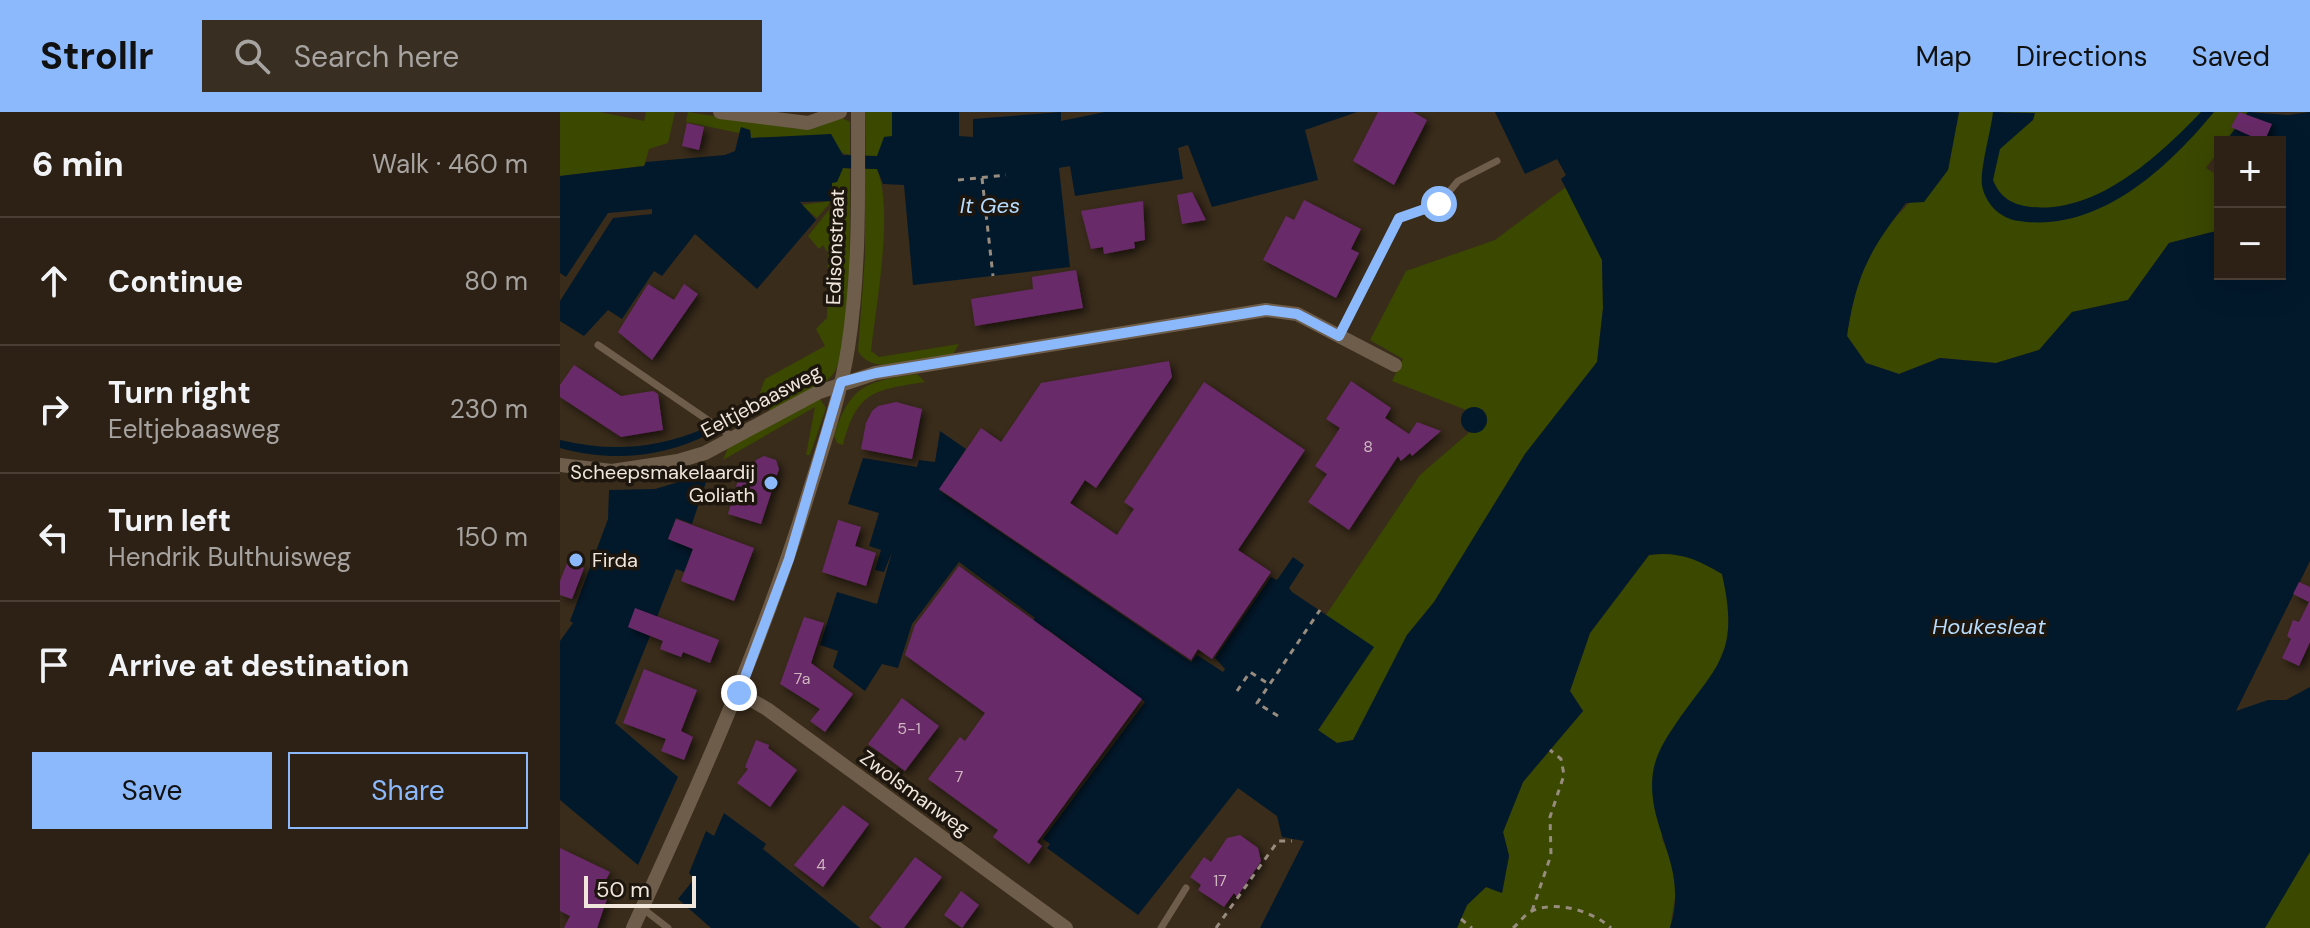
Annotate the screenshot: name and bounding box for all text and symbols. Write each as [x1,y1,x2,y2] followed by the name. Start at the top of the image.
[202,20,762,92] search box
[40,31,154,81] text: Strollr
[230,34,274,78] icon: search
[294,37,459,76] text: Search here
[1915,38,1972,75] text: Map
[2016,38,2148,75] text: Directions
[2192,38,2270,75] text: Saved
[2214,136,2286,280] map controls
[2214,136,2286,208] button: +
[32,142,124,187] text: 6 min
[372,147,528,181] text: Walk · 460 m
[1421,186,1457,222] route start
[820,188,850,306] street label: Edisonstraat
[960,191,1020,220] water label: It Ges
[2214,208,2286,280] button: −
[32,259,76,303] icon: ahead
[108,262,243,301] text: Continue
[464,264,528,298] text: 80 m
[696,358,826,444] street label: Eeltjebaasweg
[108,373,251,412] text: Turn right
[32,387,76,431] icon: right
[450,392,528,426] text: 230 m
[108,412,280,446] text: Eeltjebaasweg
[1363,436,1373,457] house number: 8
[570,459,755,508] place label: Scheepsmakelaardij Goliath
[762,474,780,492] marker: Scheepsmakelaardij Goliath
[108,501,231,540] text: Turn left
[32,515,76,559] icon: left
[456,520,528,554] text: 150 m
[108,540,351,574] text: Hendrik Bulthuisweg
[592,547,638,573] place label: Firda
[567,551,585,569] marker: Firda
[1932,612,2046,641] water label: Houkesleat
[32,643,76,687] icon: arrive
[108,646,409,685] text: Arrive at destination
[794,668,810,689] house number: 7a
[721,675,757,711] route end
[897,718,921,739] house number: 5-1
[855,744,975,842] street label: Zwolsmanweg
[32,752,272,829] button: Save
[288,752,528,829] button: Share
[955,766,963,787] house number: 7
[816,854,826,875] house number: 4
[1213,870,1227,891] house number: 17
[584,872,696,908] scale bar
[596,875,650,904] text: 50 m

